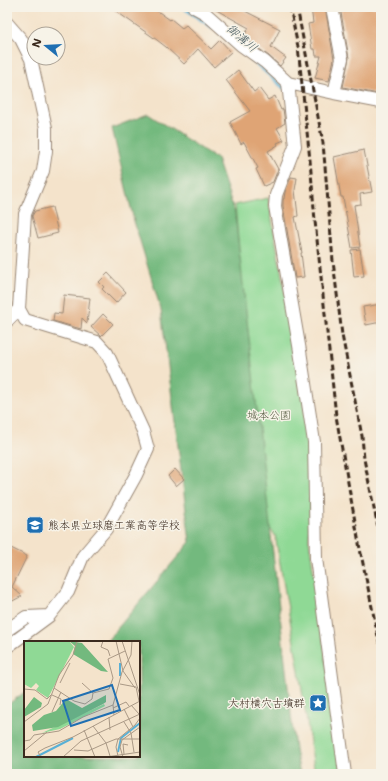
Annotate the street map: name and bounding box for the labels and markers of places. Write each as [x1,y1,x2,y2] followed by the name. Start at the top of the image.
[25,515,45,535] school or university icon: 熊本県立球磨工業高等学校
[48,518,180,533] place label: 熊本県立球磨工業高等学校
[308,693,328,713] place icon: 大村横穴古墳群
[228,696,305,711] place label: 大村横穴古墳群

